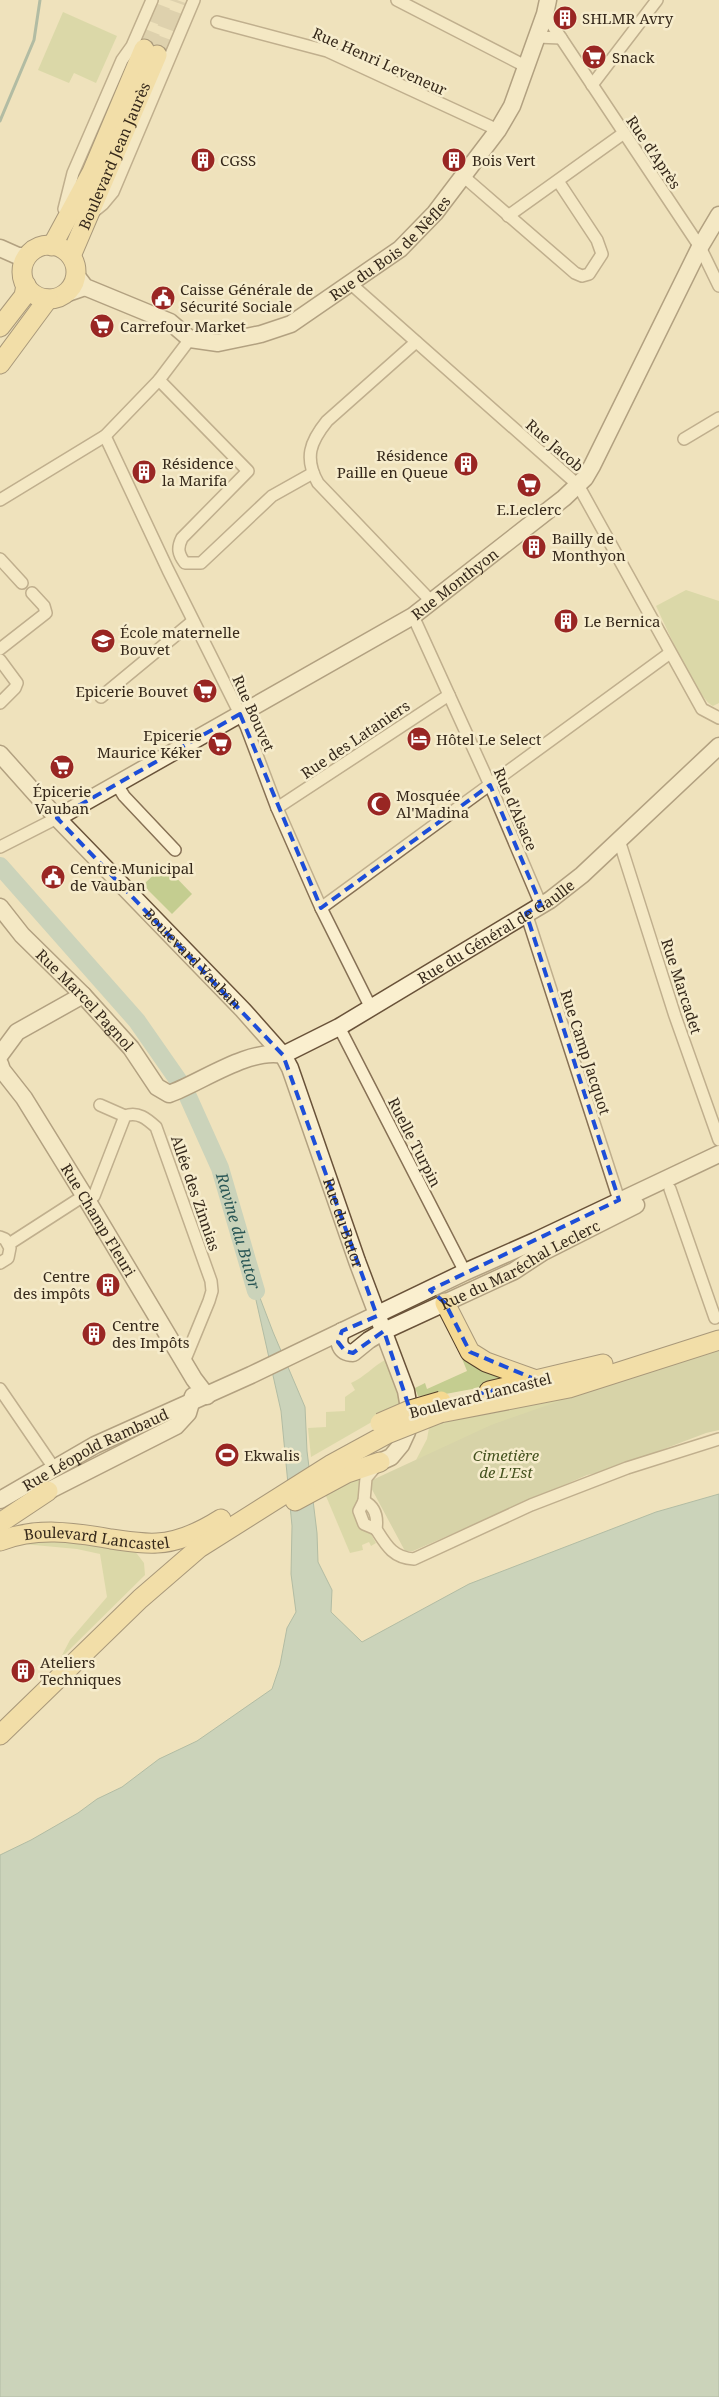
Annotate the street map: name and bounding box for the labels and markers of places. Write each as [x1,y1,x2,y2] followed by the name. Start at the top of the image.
[552,5,578,31] building icon: SHLMR Avry
[582,8,674,28] place label: SHLMR Avry
[581,44,607,70] supermarket icon: Snack
[612,47,655,67] place label: Snack
[190,147,216,173] building icon: CGSS
[441,147,467,173] building icon: Bois Vert
[220,150,256,170] place label: CGSS
[472,150,536,170] place label: Bois Vert
[180,279,313,316] place label: Caisse Générale de Sécurité Sociale
[150,285,176,311] public building icon: Caisse Générale de Sécurité Sociale
[89,313,115,339] supermarket icon: Carrefour Market
[120,316,246,336] place label: Carrefour Market
[337,445,448,482] place label: Résidence Paille en Queue
[453,451,479,477] building icon: Résidence Paille en Queue
[162,453,234,490] place label: Résidence la Marifa
[131,459,157,485] building icon: Résidence la Marifa
[516,472,542,498] supermarket icon: E.Leclerc
[497,499,561,519] place label: E.Leclerc
[552,528,626,565] place label: Bailly de Monthyon
[521,534,547,560] building icon: Bailly de Monthyon
[553,608,579,634] building icon: Le Bernica
[584,611,660,631] place label: Le Bernica
[120,622,240,659] place label: École maternelle Bouvet
[90,628,116,654] school or university icon: École maternelle Bouvet
[192,678,218,704] supermarket icon: Epicerie Bouvet
[75,681,188,701] place label: Epicerie Bouvet
[97,725,202,762] place label: Epicerie Maurice Kéker
[406,726,432,752] hotel icon: Hôtel Le Select
[436,729,541,749] place label: Hôtel Le Select
[207,731,233,757] supermarket icon: Epicerie Maurice Kéker
[49,754,75,780] supermarket icon: Épicerie Vauban
[33,781,91,818] place label: Épicerie Vauban
[396,785,469,822] place label: Mosquée Al'Madina
[366,791,392,817] mosque icon: Mosquée Al'Madina
[70,858,194,895] place label: Centre Municipal de Vauban
[40,864,66,890] public building icon: Centre Municipal de Vauban
[13,1266,90,1303] place label: Centre des impôts
[95,1272,121,1298] building icon: Centre des impôts
[112,1315,190,1352] place label: Centre des Impôts
[81,1321,107,1347] building icon: Centre des Impôts
[214,1442,240,1468] sports icon: Ekwalis
[244,1445,300,1465] place label: Ekwalis
[40,1652,122,1689] place label: Ateliers Techniques
[10,1658,36,1684] building icon: Ateliers Techniques

